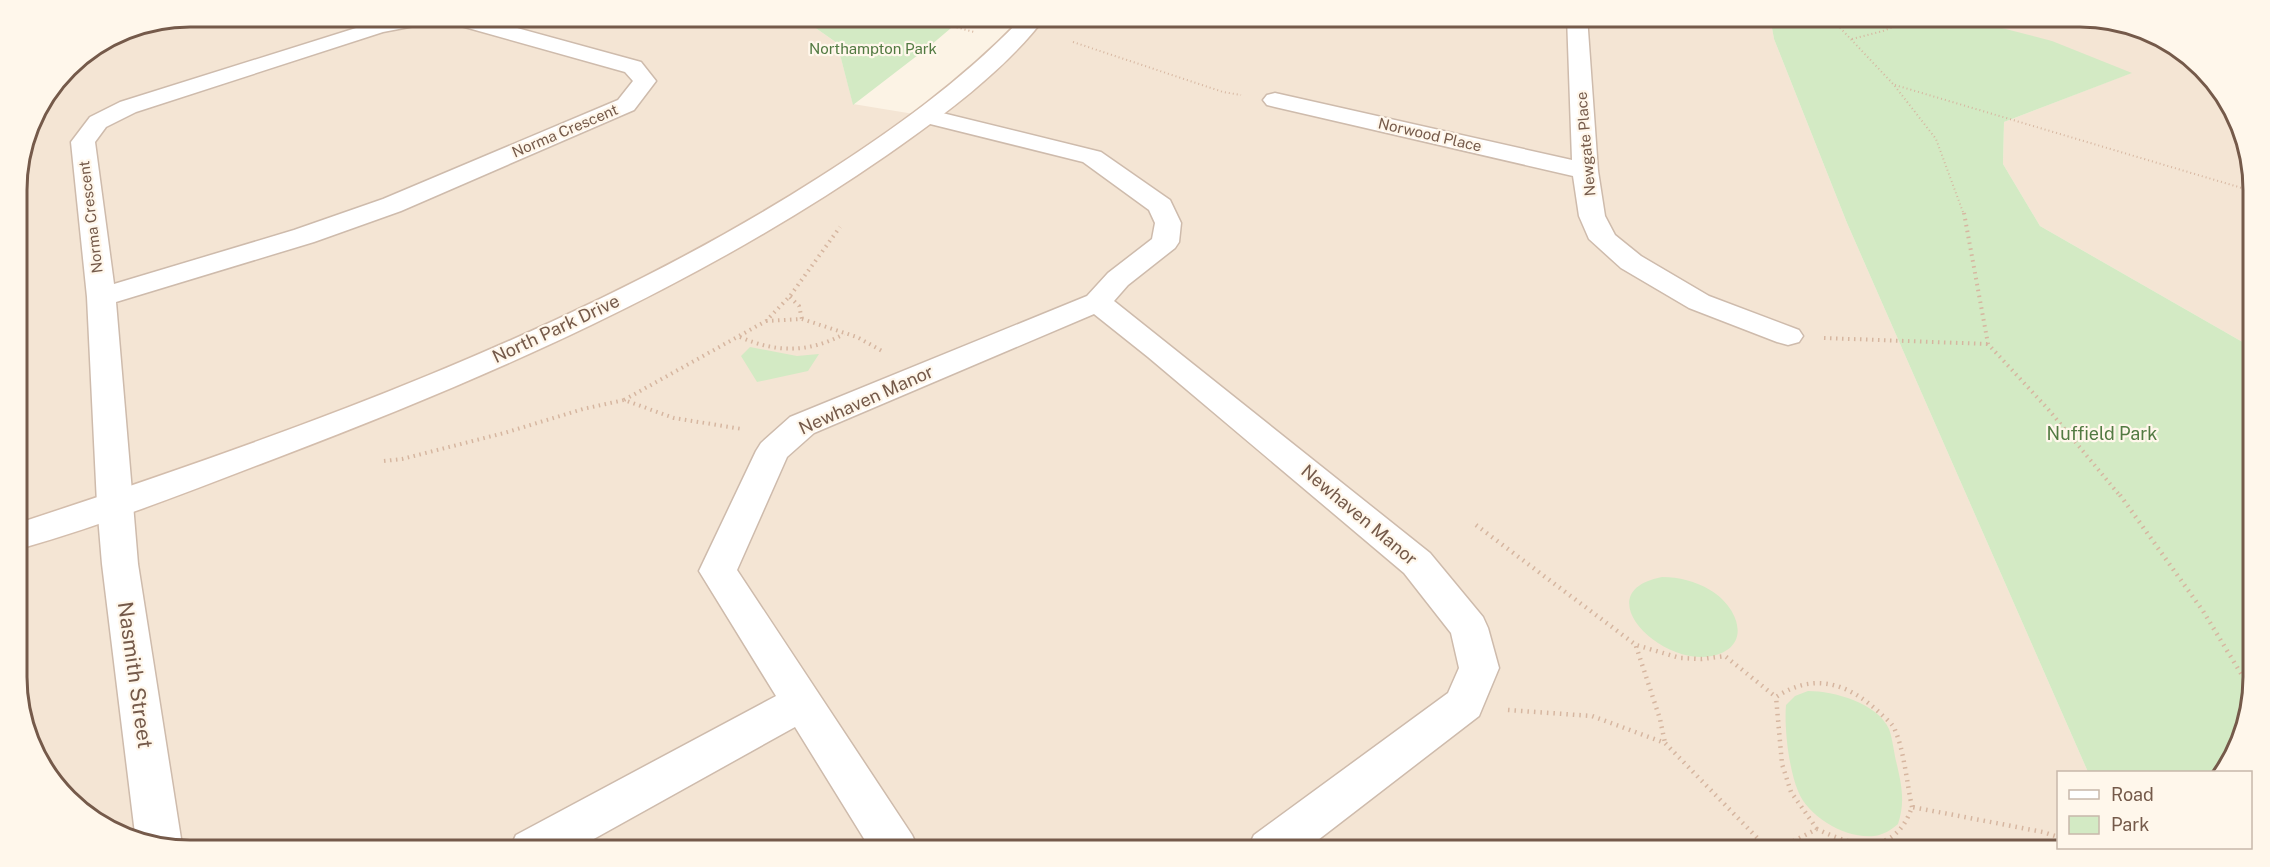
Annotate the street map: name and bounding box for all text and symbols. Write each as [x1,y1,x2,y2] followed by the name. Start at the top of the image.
[809,40,937,57] park label: Northampton Park
[1572,91,1599,197] street label: Newgate Place
[509,101,620,161] street label: Norma Crescent
[1377,114,1484,155] street label: Norwood Place
[75,160,106,274] street label: Norma Crescent
[489,290,623,367] street label: North Park Drive
[795,360,936,439] street label: Newhaven Manor
[2047,423,2157,444] park label: Nuffield Park
[1297,460,1422,569] street label: Newhaven Manor
[113,600,158,750] street label: Nasmith Street
[2057,771,2252,849] legend
[2111,784,2154,805] text: Road
[2111,814,2149,835] text: Park

